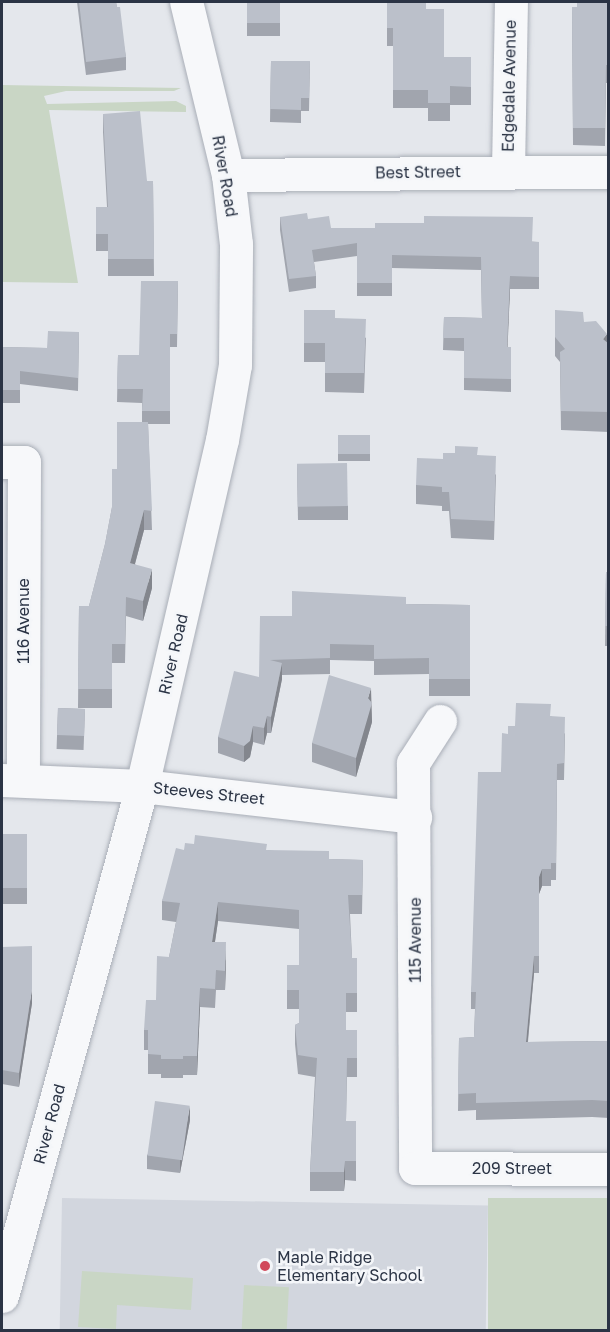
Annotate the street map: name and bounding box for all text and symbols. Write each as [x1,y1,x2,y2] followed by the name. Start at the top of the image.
[498,20,520,152] street label: Edgedale Avenue
[208,134,242,218] street label: River Road
[375,162,461,182] street label: Best Street
[13,578,33,664] street label: 116 Avenue
[154,612,192,696] street label: River Road
[152,778,266,808] street label: Steeves Street
[405,897,425,983] street label: 115 Avenue
[29,1082,69,1166] street label: River Road
[472,1158,552,1178] street label: 209 Street
[277,1247,422,1285] place label: Maple Ridge Elementary School
[258,1259,272,1273] marker: Maple Ridge Elementary School

